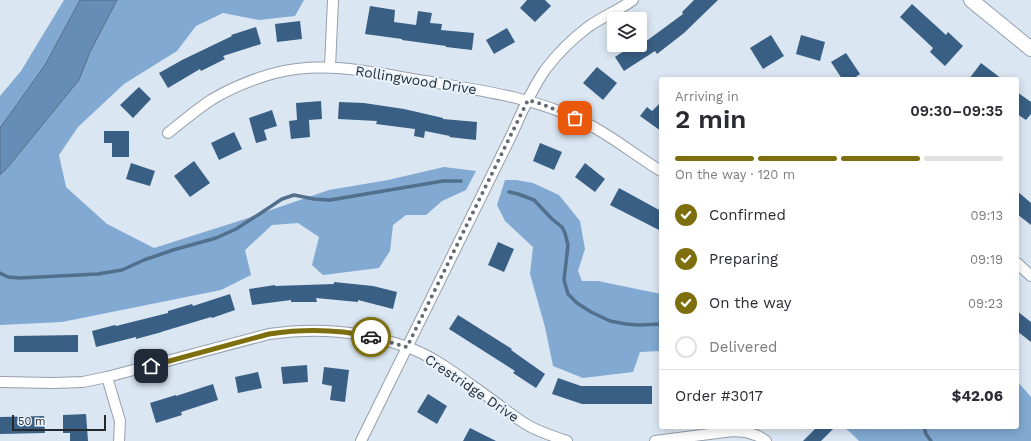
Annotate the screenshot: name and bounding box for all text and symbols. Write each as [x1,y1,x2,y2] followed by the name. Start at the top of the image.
[607,12,647,52] map controls
[607,12,647,52] button: layers
[354,63,478,97] street label: Rollingwood Drive
[675,89,739,104] text: Arriving in
[558,101,592,135] pin
[910,102,1003,120] text: 09:30–09:35
[675,104,746,134] text: 2 min
[564,107,586,129] icon: bag
[675,167,795,182] text: On the way · 120 m
[675,204,697,226] icon: check
[709,206,786,224] text: Confirmed
[970,208,1003,223] text: 09:13
[675,248,697,270] icon: check
[709,250,778,268] text: Preparing
[970,252,1003,267] text: 09:19
[675,292,697,314] icon: check
[709,294,791,312] text: On the way
[968,296,1003,311] text: 09:23
[351,317,391,357] courier
[360,326,382,348] icon: car
[709,338,777,356] text: Delivered
[134,349,168,383] pin
[422,351,522,425] street label: Crestridge Drive
[140,355,162,377] icon: home
[675,387,763,405] text: Order #3017
[952,387,1003,405] text: $42.06
[12,413,106,432] scale bar
[18,415,45,428] text: 50 m

